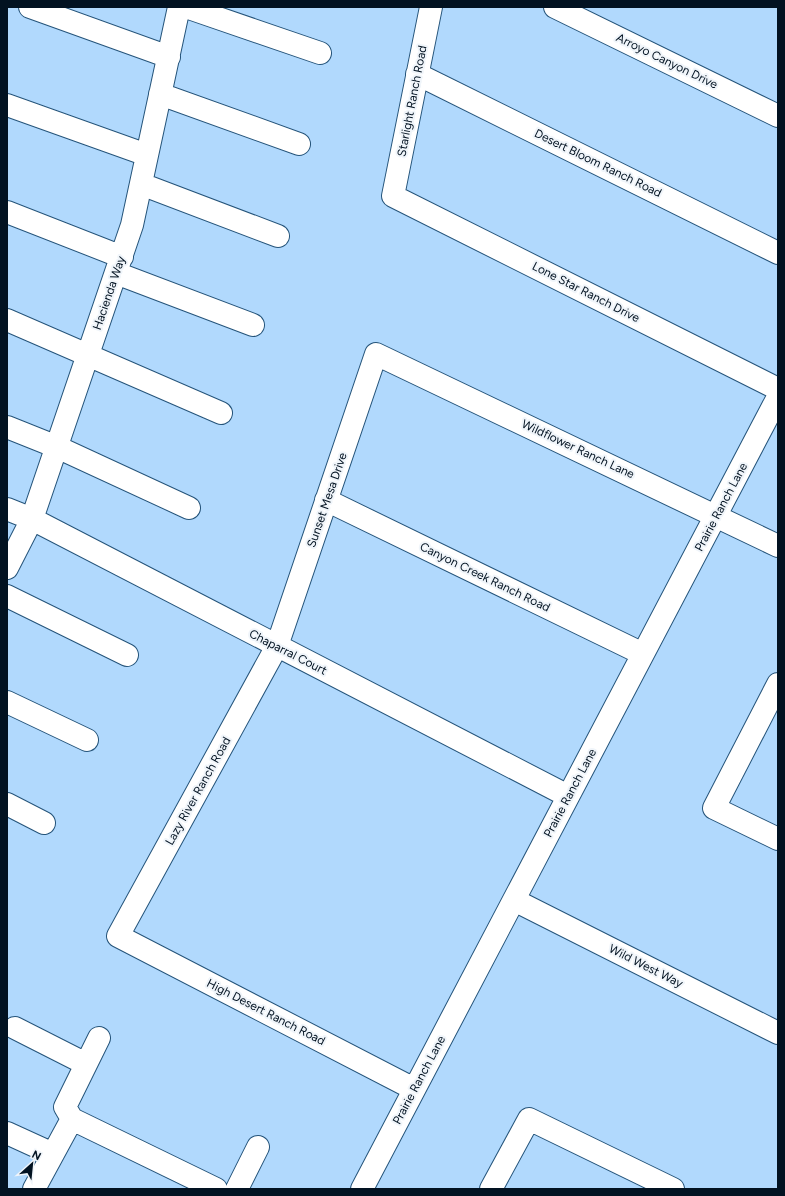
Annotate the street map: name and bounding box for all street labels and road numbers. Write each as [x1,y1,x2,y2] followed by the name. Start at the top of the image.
[614,30,720,92] street label: Arroyo Canyon Drive
[394,44,430,158] street label: Starlight Ranch Road
[532,126,664,200] street label: Desert Bloom Ranch Road
[90,254,128,332] street label: Hacienda Way
[530,259,642,325] street label: Lone Star Ranch Drive
[519,417,637,481] street label: Wildflower Ranch Lane
[304,450,350,549] street label: Sunset Mesa Drive
[692,460,750,554] street label: Prairie Ranch Lane
[418,539,552,615] street label: Canyon Creek Ranch Road
[247,626,330,678] street label: Chaparral Court
[162,734,234,848] street label: Lazy River Ranch Road
[541,746,599,840] street label: Prairie Ranch Lane
[607,941,686,991] street label: Wild West Way
[204,976,328,1048] street label: High Desert Ranch Road
[390,1033,448,1127] street label: Prairie Ranch Lane

